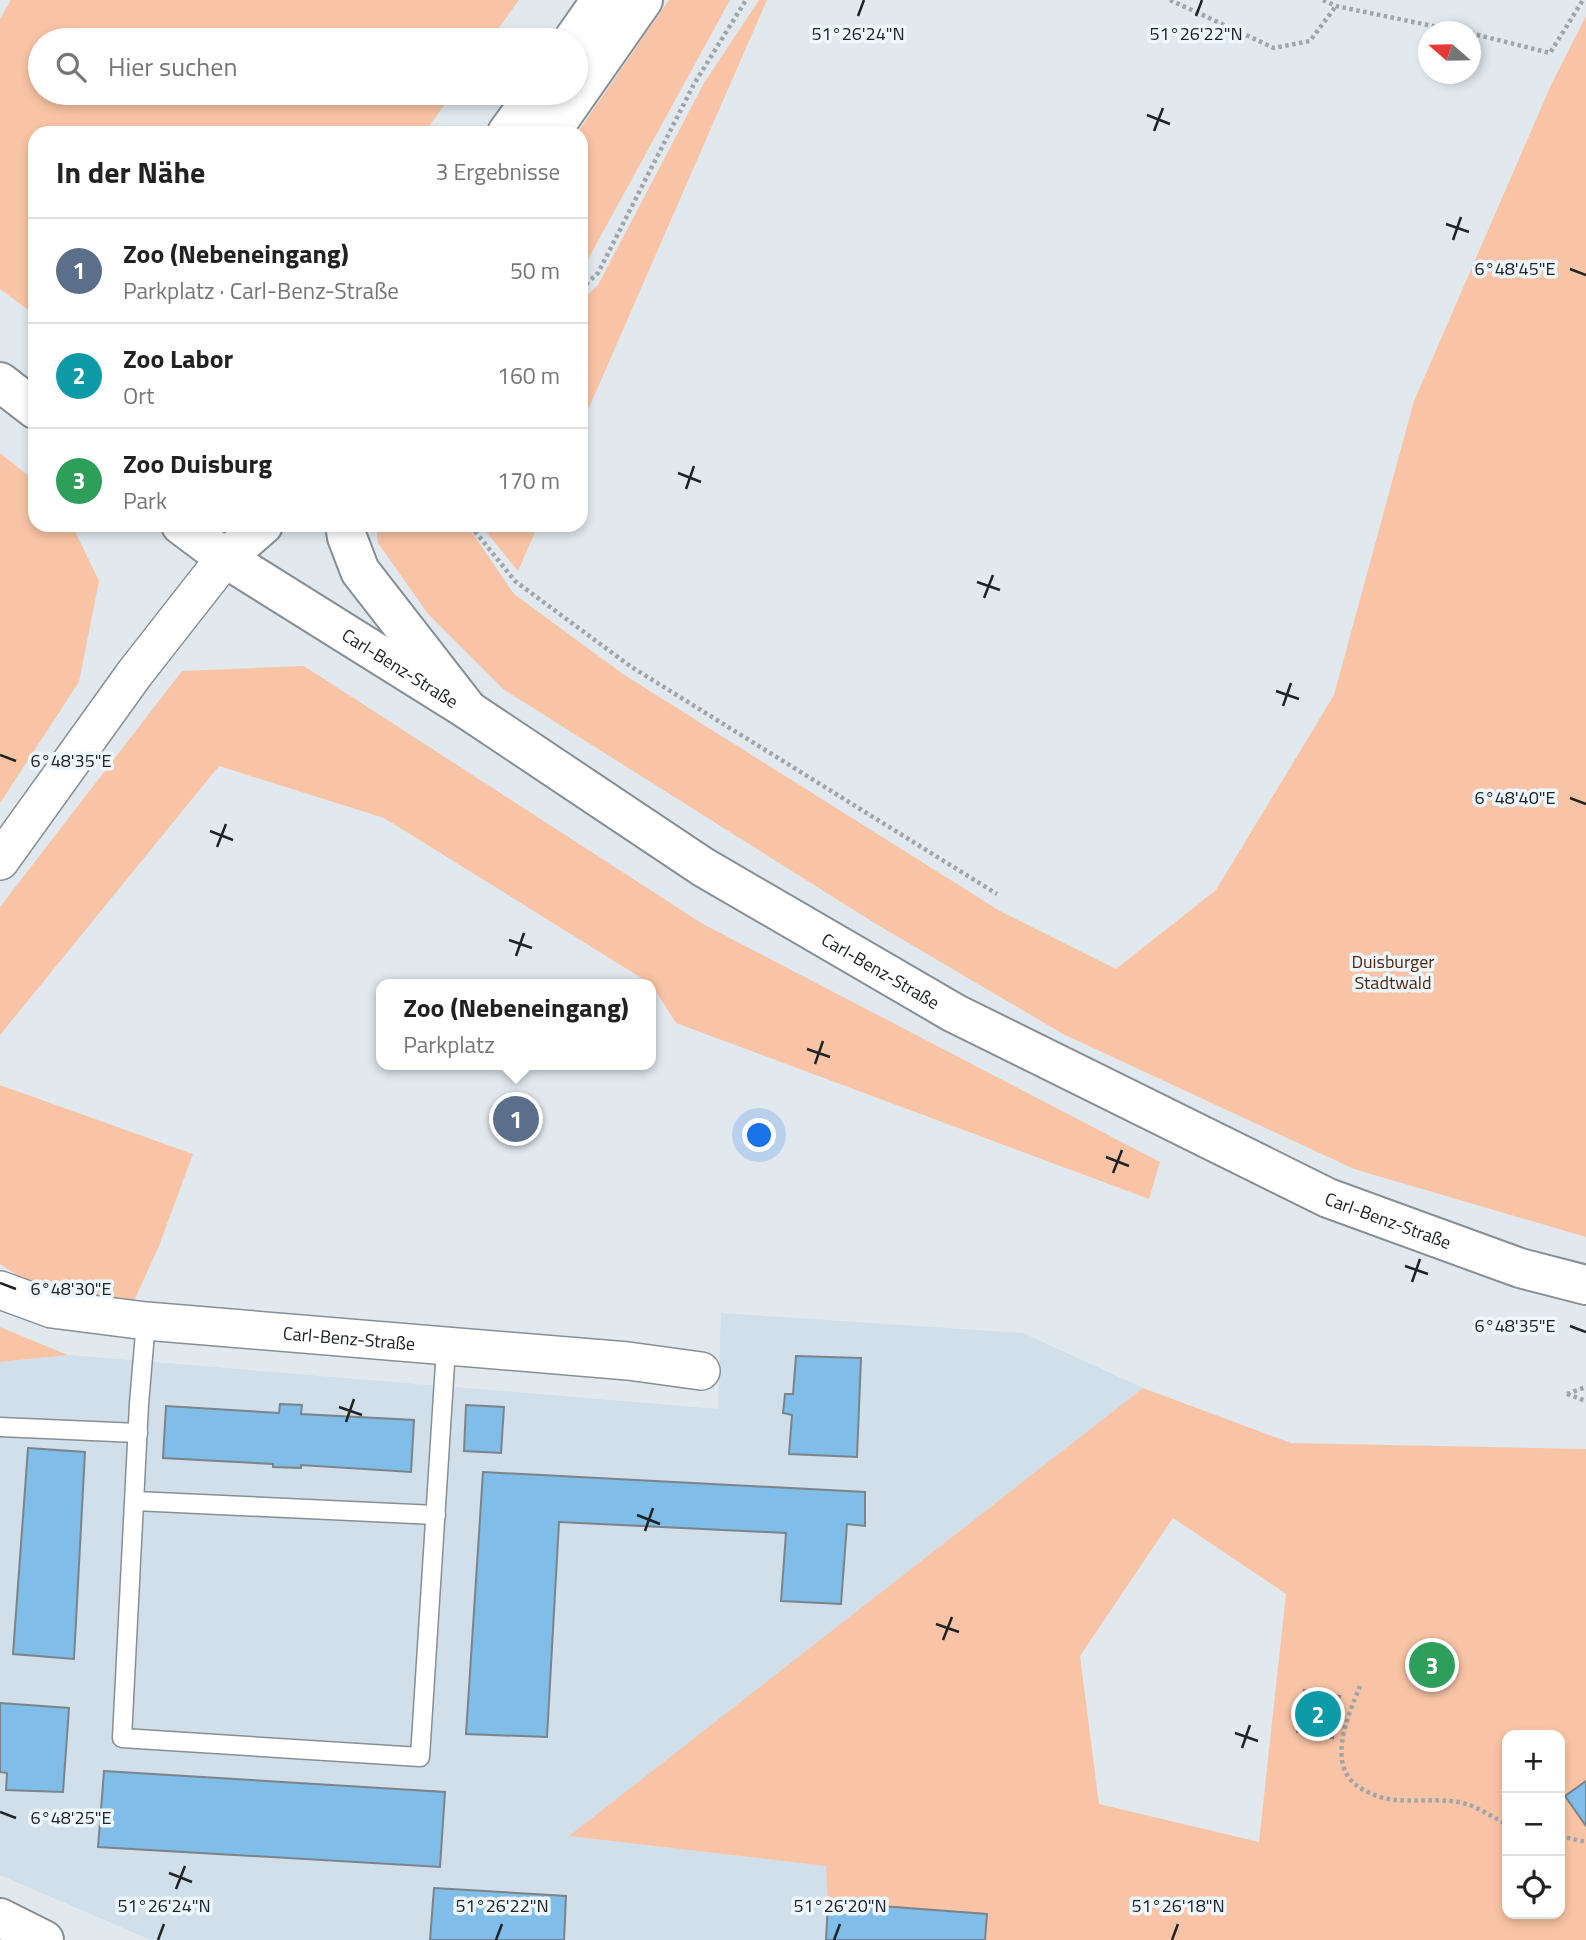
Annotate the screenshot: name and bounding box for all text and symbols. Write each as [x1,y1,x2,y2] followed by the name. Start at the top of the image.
[811,20,905,47] text: 51°26'24"N
[1149,20,1243,47] text: 51°26'22"N
[1418,21,1481,84] north arrow
[28,28,588,105] search box
[108,47,237,86] text: Hier suchen
[52,48,90,86] icon: search
[56,149,205,195] text: In der Nähe
[436,154,560,189] text: 3 Ergebnisse
[123,234,349,273] text: Zoo (Nebeneingang)
[73,253,85,288] text: 1
[510,253,560,288] text: 50 m
[1475,255,1555,282] text: 6°48'45"E
[123,273,399,308] text: Parkplatz · Carl-Benz-Straße
[123,339,233,378] text: Zoo Labor
[73,358,85,393] text: 2
[497,358,560,393] text: 160 m
[123,378,154,413] text: Ort
[123,444,272,483] text: Zoo Duisburg
[73,463,85,498] text: 3
[497,463,560,498] text: 170 m
[123,483,167,518] text: Park
[337,621,464,714] street label: Carl-Benz-Straße
[31,747,111,774] text: 6°48'35"E
[1475,784,1555,811] text: 6°48'40"E
[817,925,945,1015] street label: Carl-Benz-Straße
[1351,948,1435,996] park label: Duisburger Stadtwald
[376,979,656,1070] popup
[403,988,629,1027] text: Zoo (Nebeneingang)
[403,1027,495,1062] text: Parkplatz
[493,1093,539,1145] pin: 1
[742,1118,776,1152] your location
[1321,1185,1455,1255] street label: Carl-Benz-Straße
[31,1275,111,1302] text: 6°48'30"E
[1475,1312,1555,1339] text: 6°48'35"E
[282,1319,416,1357] street label: Carl-Benz-Straße
[1409,1639,1455,1691] pin: 3
[1295,1688,1341,1740] pin: 2
[1502,1730,1565,1919] map controls
[1502,1730,1565,1793] button: +
[1502,1793,1565,1856] button: −
[31,1804,111,1831] text: 6°48'25"E
[1502,1856,1565,1919] button: locate
[117,1892,211,1919] text: 51°26'24"N
[455,1892,549,1919] text: 51°26'22"N
[793,1892,887,1919] text: 51°26'20"N
[1131,1892,1225,1919] text: 51°26'18"N

